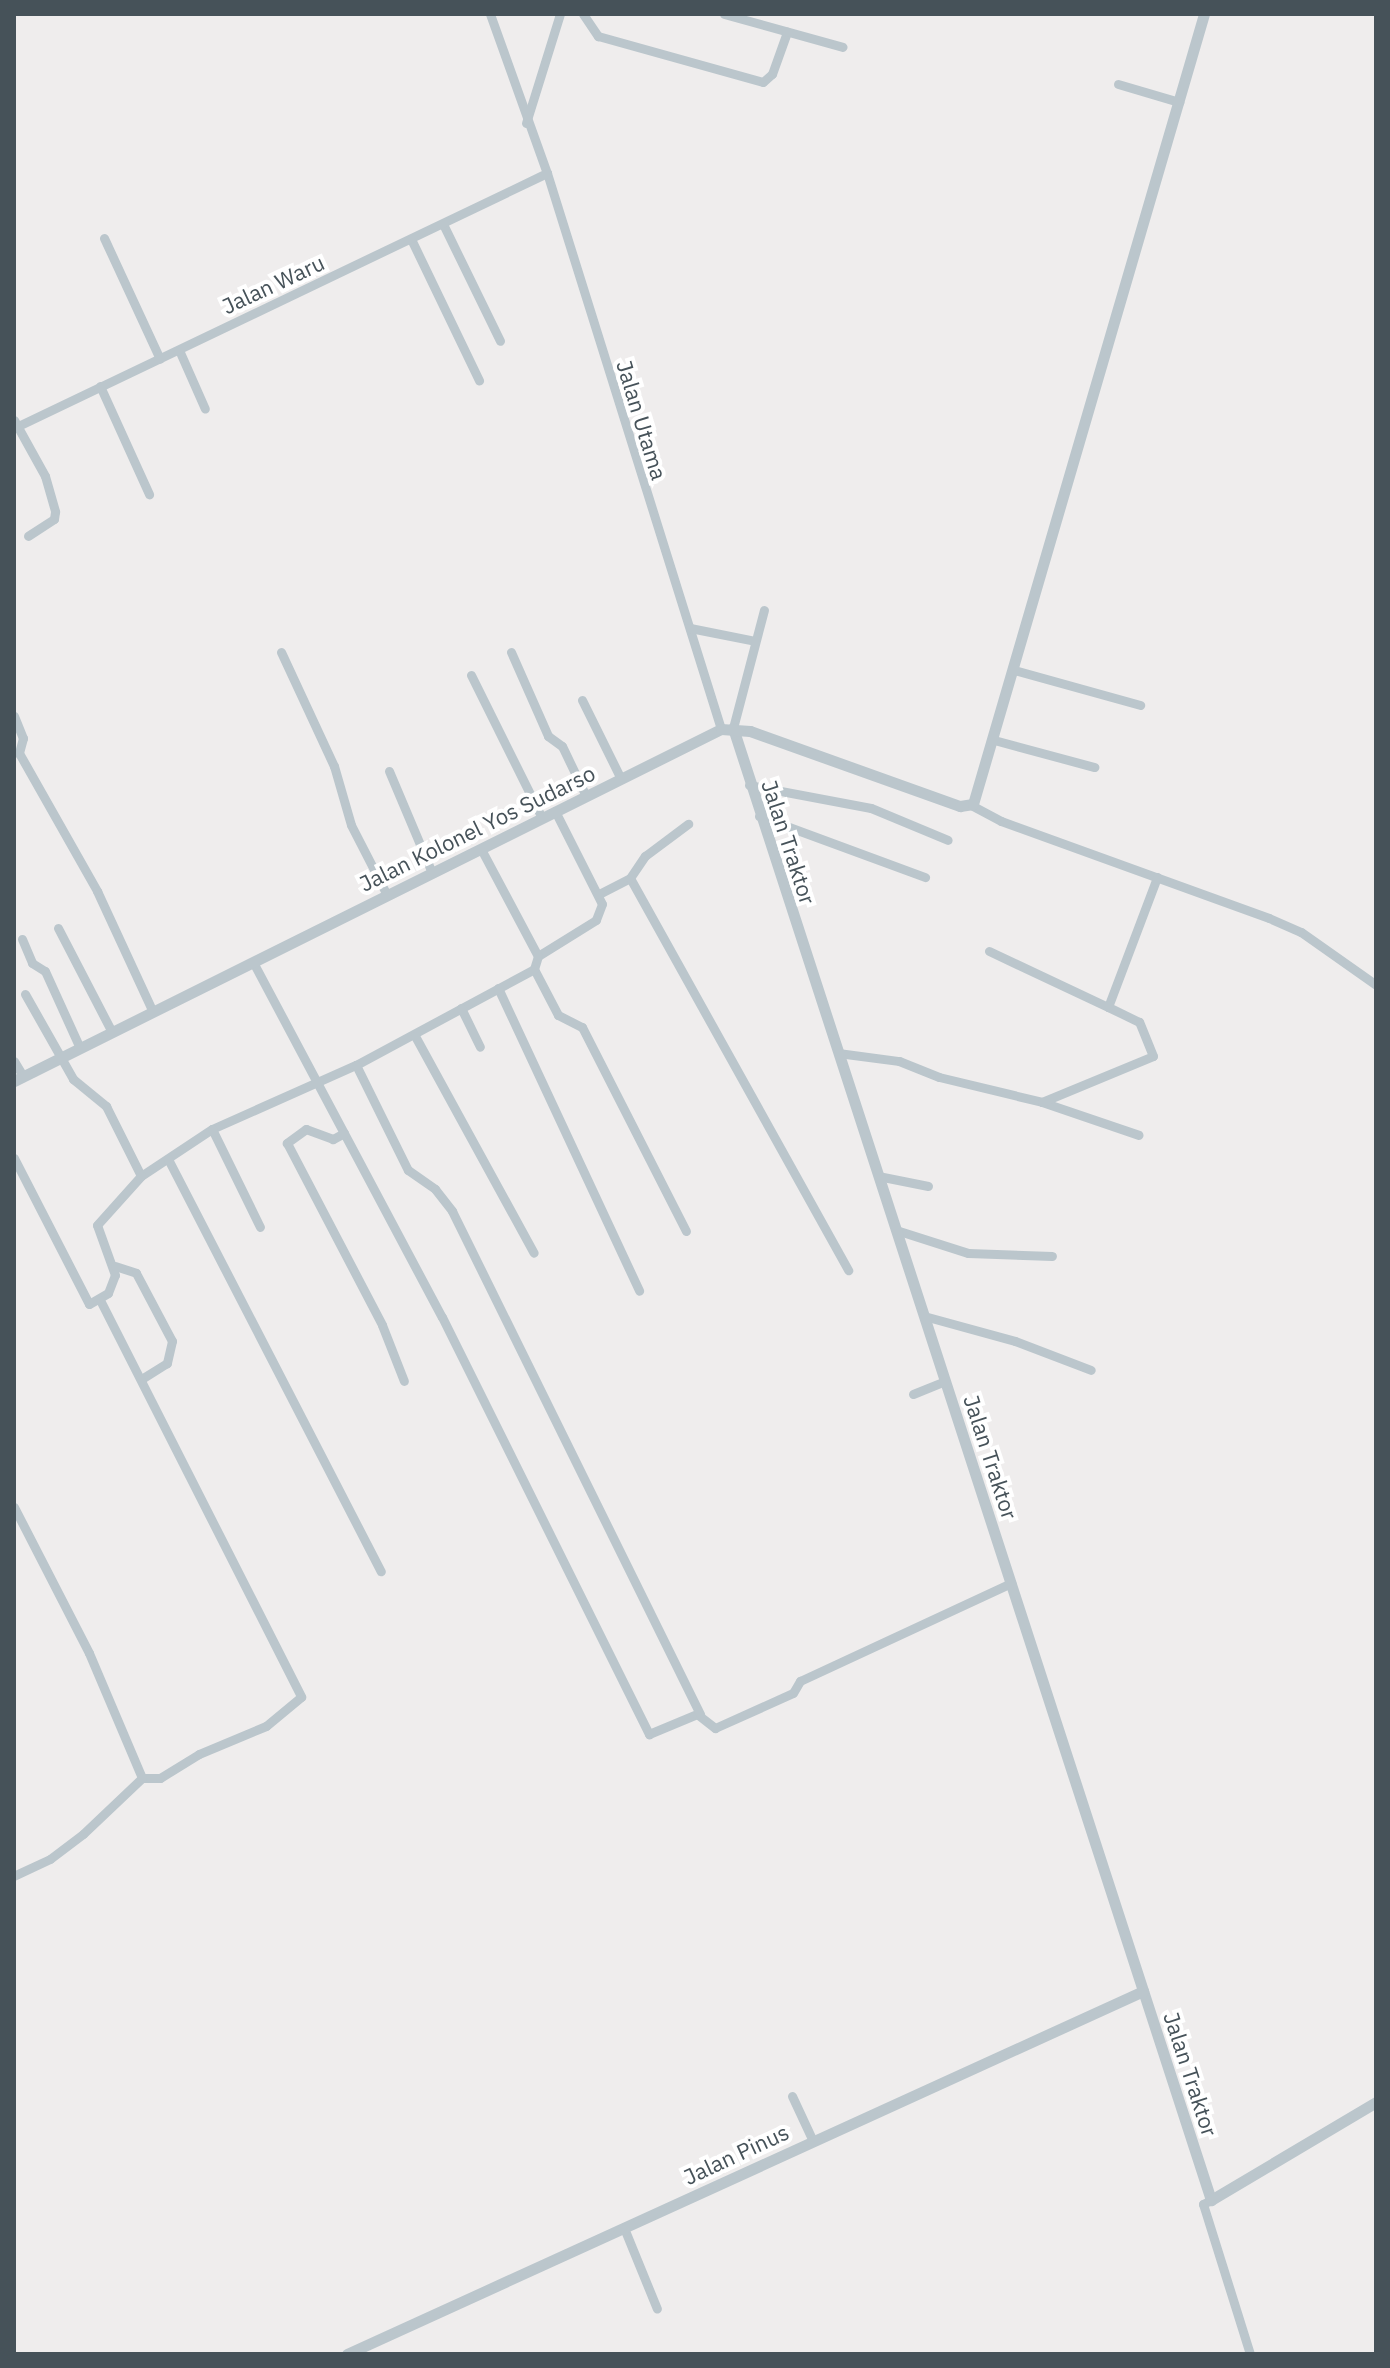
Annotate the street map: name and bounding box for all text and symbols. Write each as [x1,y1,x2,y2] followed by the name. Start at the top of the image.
[218,249,328,319] street label: Jalan Waru
[611,357,673,483] street label: Jalan Utama
[355,759,599,897] street label: Jalan Kolonel Yos Sudarso
[756,777,822,907] street label: Jalan Traktor
[958,1392,1024,1522] street label: Jalan Traktor
[1158,2009,1224,2139] street label: Jalan Traktor
[679,2118,793,2190] street label: Jalan Pinus

